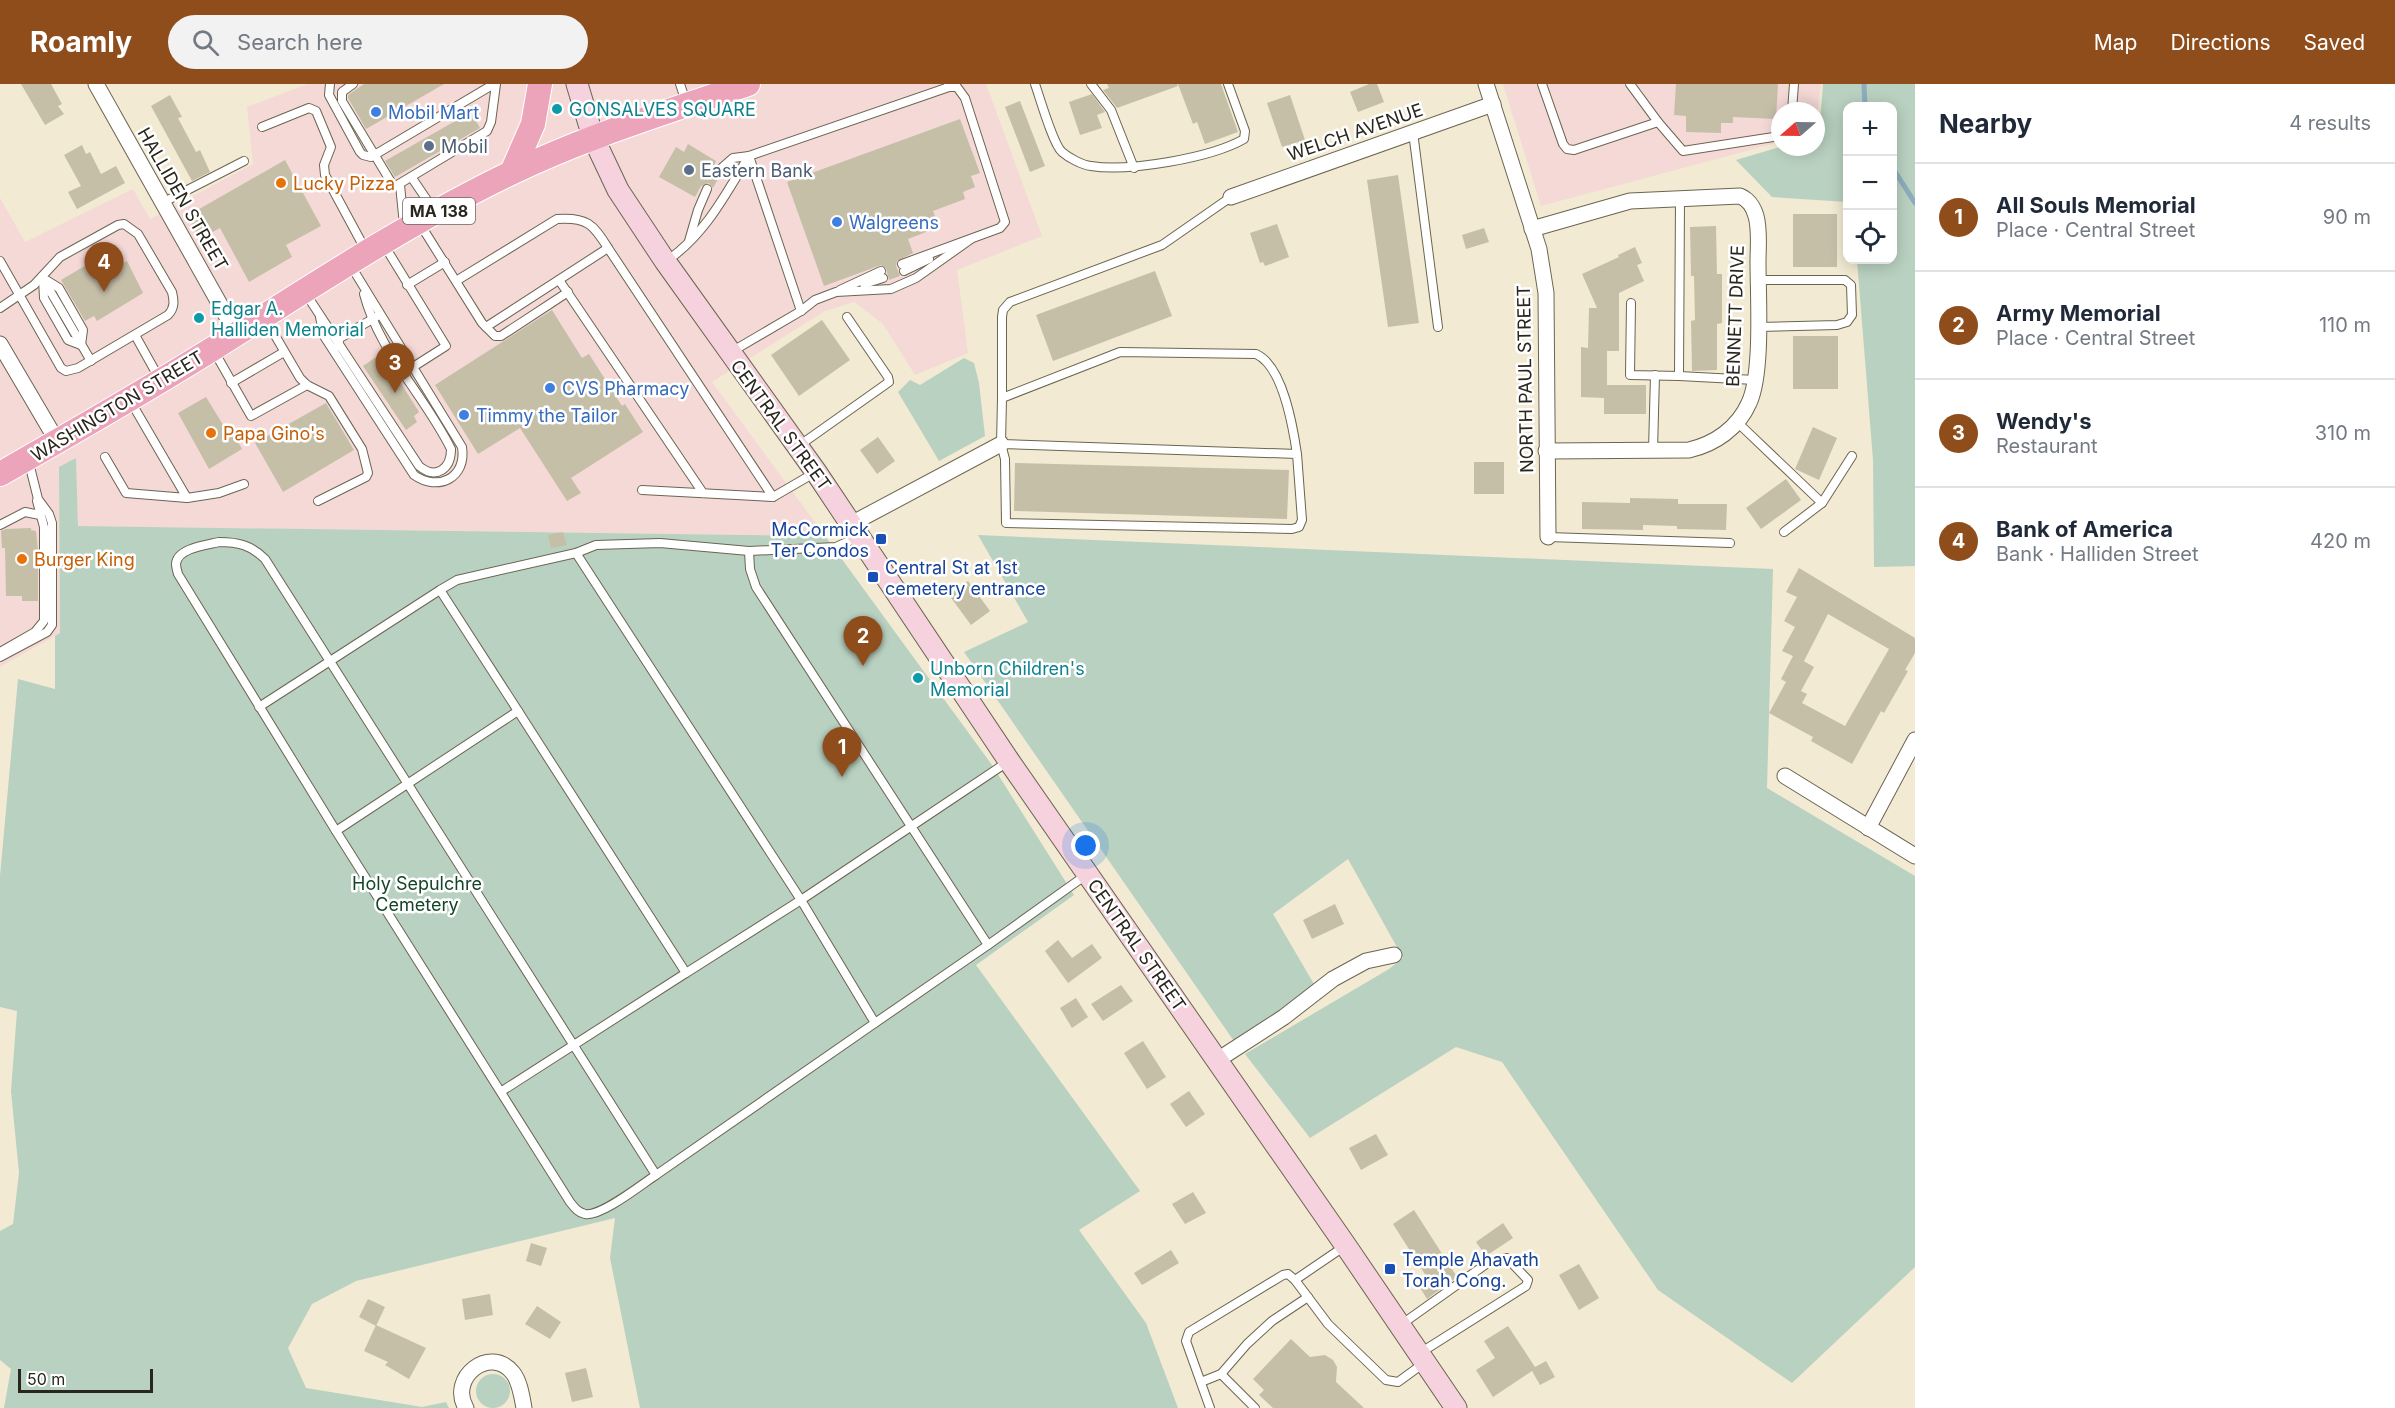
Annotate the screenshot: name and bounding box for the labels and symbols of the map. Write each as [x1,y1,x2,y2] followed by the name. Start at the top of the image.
[569,99,756,120] place label: GONSALVES SQUARE
[1284,99,1426,165] street label: WELCH AVENUE
[388,102,479,123] place label: Mobil Mart
[550,102,564,116] marker: GONSALVES SQUARE
[1771,102,1825,156] north arrow
[369,105,383,119] marker: Mobil Mart
[134,124,232,274] street label: HALLIDEN STREET
[441,136,488,157] place label: Mobil
[422,139,436,153] marker: Mobil
[701,160,813,181] place label: Eastern Bank
[682,163,696,177] marker: Eastern Bank
[293,173,395,194] place label: Lucky Pizza
[274,176,288,190] marker: Lucky Pizza
[403,198,475,224] road number: MA 138
[849,212,939,233] place label: Walgreens
[830,215,844,229] marker: Walgreens
[84,242,124,292] pin: 4
[1722,245,1748,387] street label: BENNETT DRIVE
[1513,285,1537,473] street label: NORTH PAUL STREET
[211,298,364,340] place label: Edgar A. Halliden Memorial
[192,311,206,325] marker: Edgar A. Halliden Memorial
[376,344,414,393] pin: 3
[27,346,207,466] street label: WASHINGTON STREET
[727,356,835,494] street label: CENTRAL STREET
[562,378,689,399] place label: CVS Pharmacy
[543,381,557,395] marker: CVS Pharmacy
[476,405,617,426] place label: Timmy the Tailor
[457,408,471,422] marker: Timmy the Tailor
[223,423,325,444] place label: Papa Gino's
[204,426,218,440] marker: Papa Gino's
[771,519,869,561] place label: McCormick Ter Condos
[874,532,888,546] marker: McCormick Ter Condos
[34,549,135,570] place label: Burger King
[15,552,29,566] marker: Burger King
[885,557,1046,599] place label: Central St at 1st cemetery entrance
[866,570,880,584] marker: Central St at 1st cemetery entrance
[844,616,882,666] pin: 2
[930,658,1085,700] place label: Unborn Children's Memorial
[911,671,925,685] marker: Unborn Children's Memorial
[822,728,862,777] pin: 1
[1071,831,1100,860] your location
[352,873,482,915] park label: Holy Sepulchre Cemetery
[1084,875,1190,1015] street label: CENTRAL STREET
[1402,1249,1539,1291] place label: Temple Ahavath Torah Cong.
[1383,1262,1397,1276] marker: Temple Ahavath Torah Cong.
[18,1366,153,1394] scale bar

